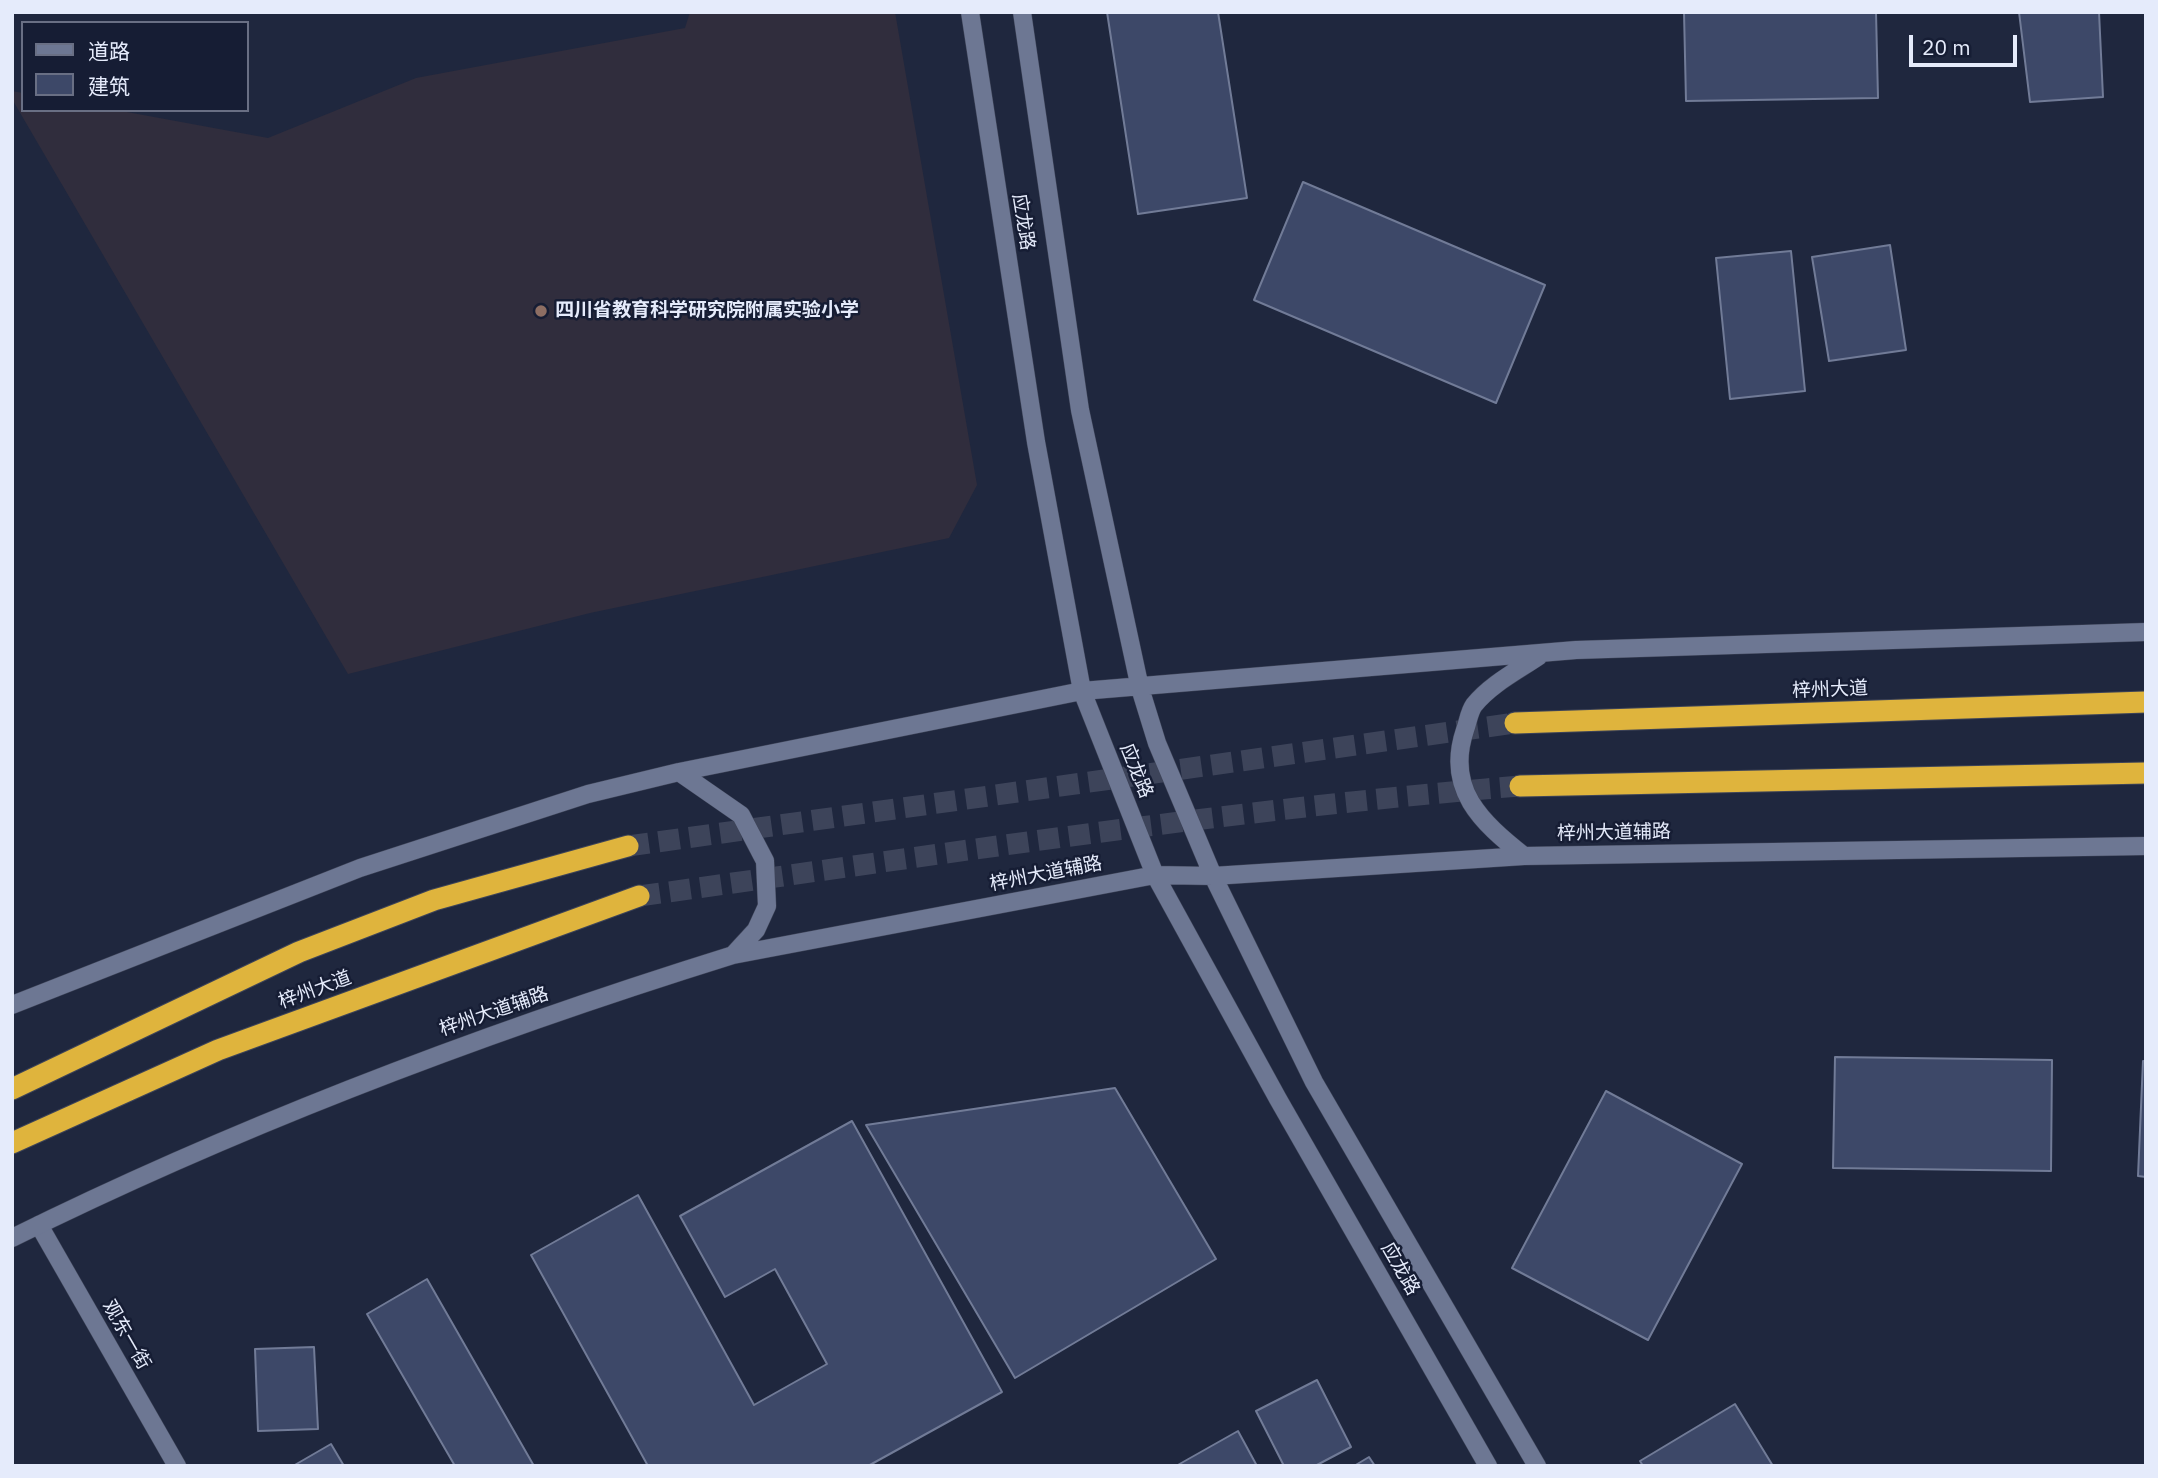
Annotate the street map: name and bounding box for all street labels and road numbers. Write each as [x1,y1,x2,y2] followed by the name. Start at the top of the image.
[1007,192,1039,252] street label: 应龙路
[1792,677,1868,703] street label: 梓州大道
[1115,740,1157,802] street label: 应龙路
[1557,821,1671,845] street label: 梓州大道辅路
[988,852,1104,896] street label: 梓州大道辅路
[275,966,355,1014] street label: 梓州大道
[436,983,552,1041] street label: 梓州大道辅路
[1376,1239,1424,1299] street label: 应龙路
[97,1296,155,1374] street label: 观东一街

